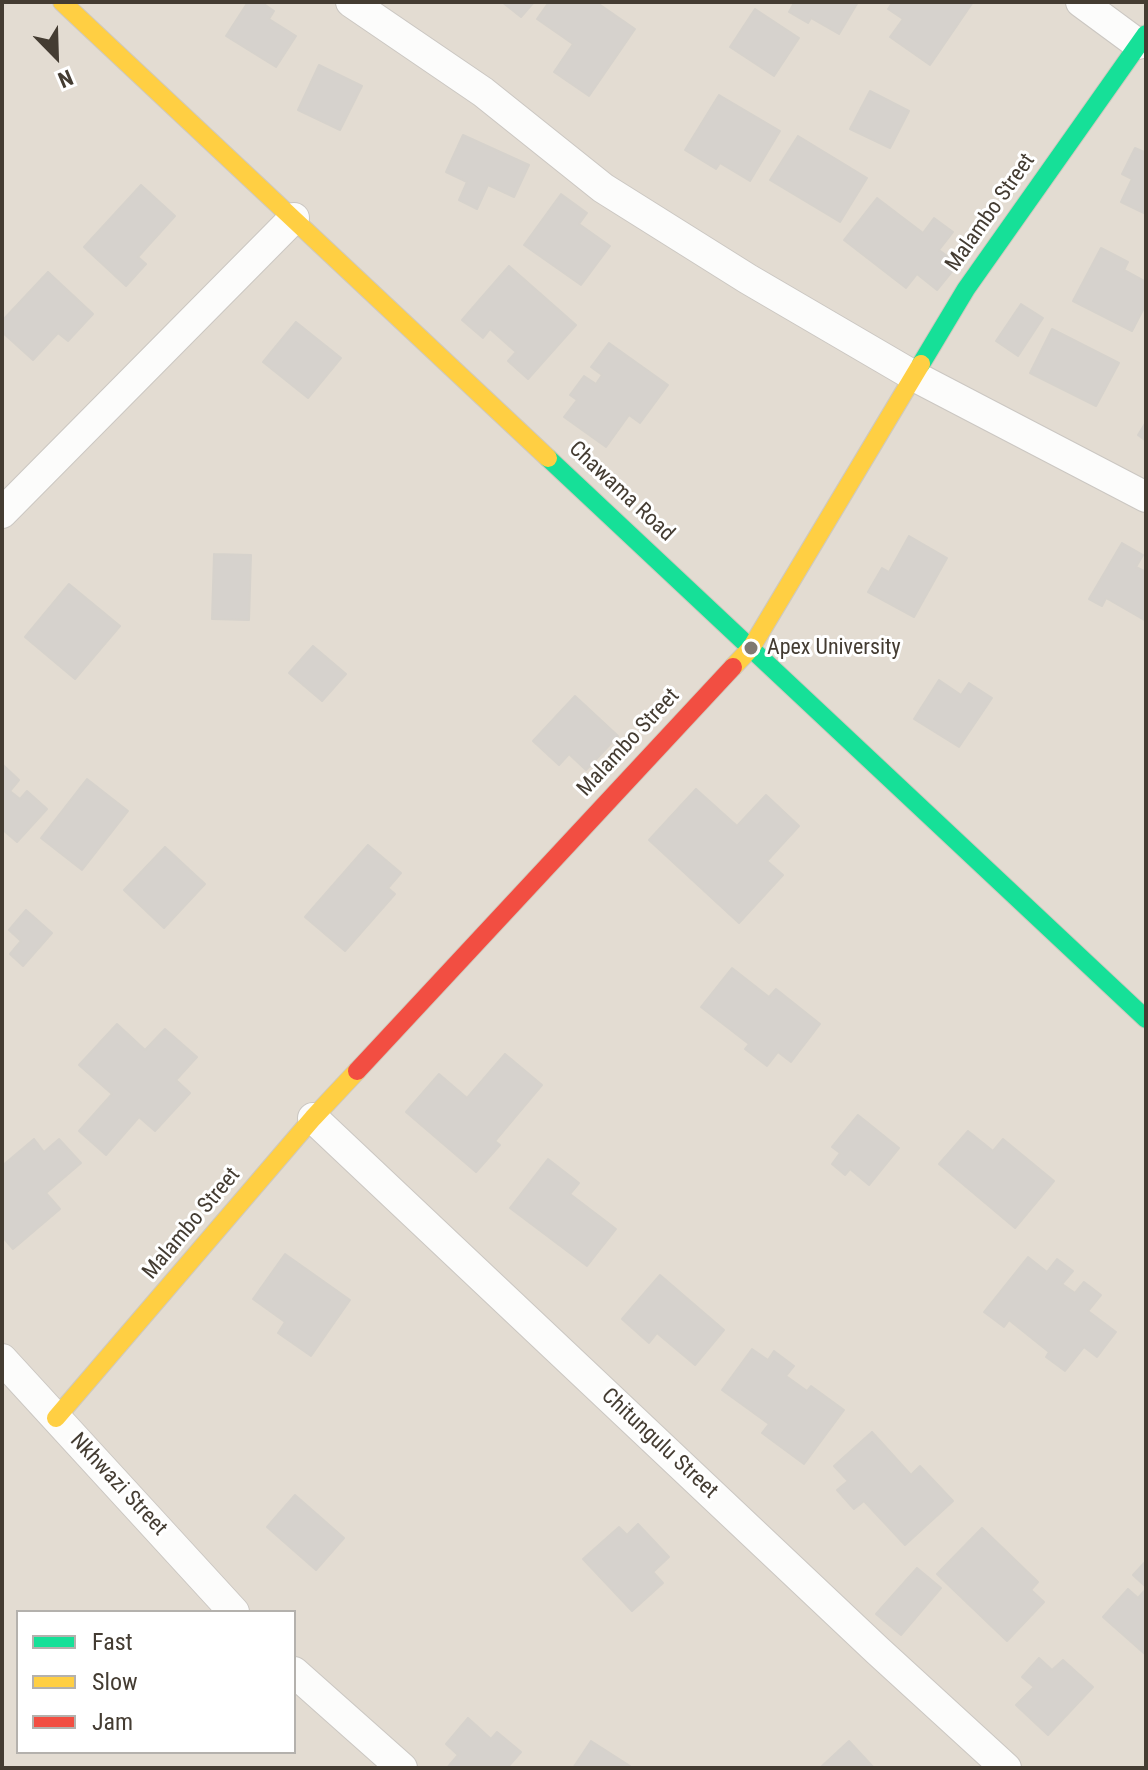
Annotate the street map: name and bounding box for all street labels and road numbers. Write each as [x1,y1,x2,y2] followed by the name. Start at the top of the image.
[941,149,1041,277] street label: Malambo Street
[563,436,679,548] street label: Chawama Road
[572,684,686,802] street label: Malambo Street
[138,1163,246,1285] street label: Malambo Street
[595,1383,723,1505] street label: Chitungulu Street
[64,1428,172,1542] street label: Nkhwazi Street

